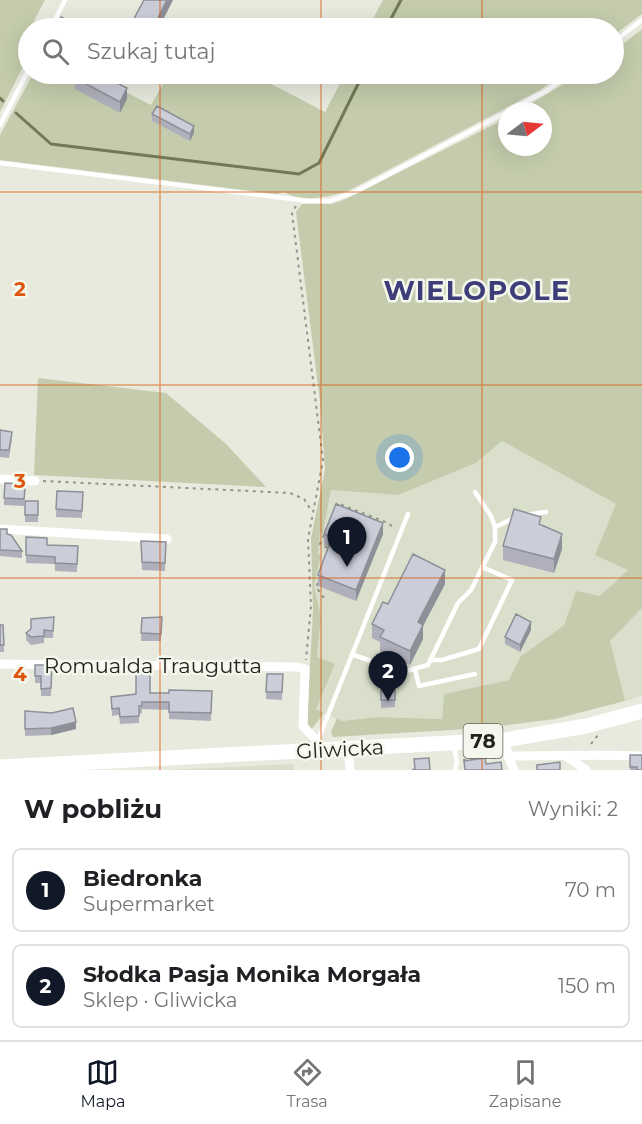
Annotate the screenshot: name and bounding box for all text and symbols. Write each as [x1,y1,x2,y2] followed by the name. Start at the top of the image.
[18,18,624,84] search box
[39,35,72,68] icon: search
[87,38,215,65] text: Szukaj tutaj
[498,102,552,156] north arrow
[383,274,571,307] district label: WIELOPOLE
[14,277,26,301] text: 2
[385,443,414,472] your location
[13,469,26,493] text: 3
[328,518,366,567] pin: 1
[368,652,408,701] pin: 2
[44,653,262,678] street label: Romualda Traugutta
[13,662,27,686] text: 4
[464,724,502,758] road number: 78
[295,734,385,764] street label: Gliwicka
[24,793,162,825] text: W pobliżu
[528,797,618,821] text: Wyniki: 2
[83,865,202,892] text: Biedronka
[42,878,49,902] text: 1
[565,878,616,902] text: 70 m
[83,892,215,916] text: Supermarket
[83,961,421,988] text: Słodka Pasja Monika Morgała
[40,974,51,998] text: 2
[558,974,616,998] text: 150 m
[83,988,238,1012] text: Sklep · Gliwicka
[80,1056,125,1111] tab: Mapa
[286,1056,328,1111] tab: Trasa
[489,1056,562,1111] tab: Zapisane

